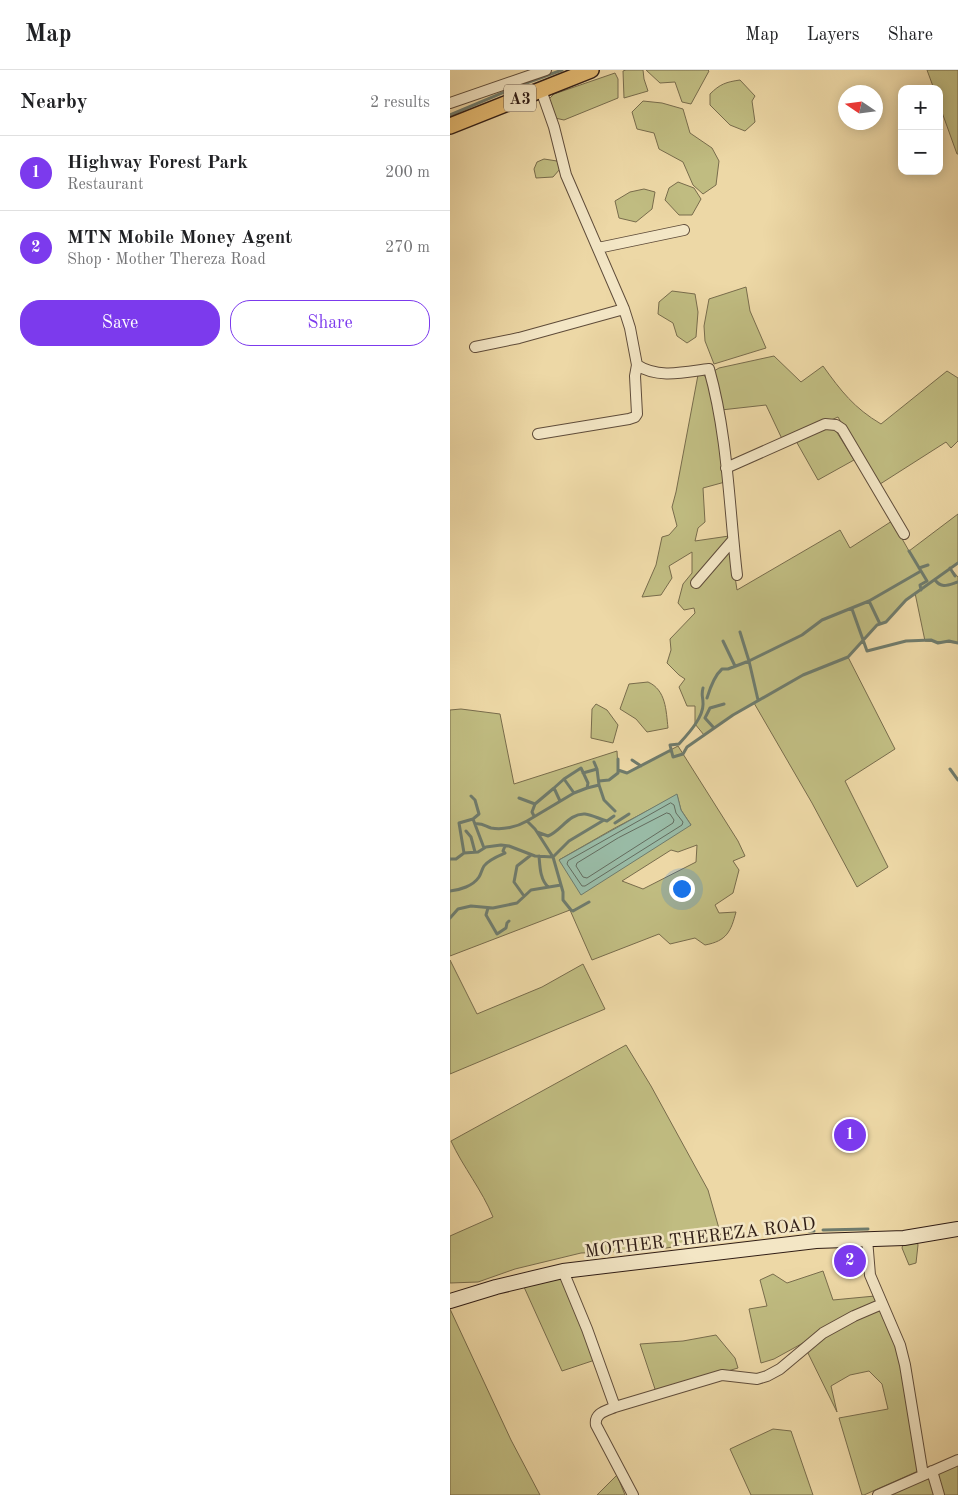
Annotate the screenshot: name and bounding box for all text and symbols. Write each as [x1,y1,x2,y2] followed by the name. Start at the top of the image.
[25,23,72,47] text: Map
[745,26,779,44] text: Map
[807,26,859,44] text: Layers
[887,26,933,44] text: Share
[504,84,536,112] road number: A3
[838,85,883,130] north arrow
[898,85,943,175] map controls
[898,85,943,130] button: +
[20,92,88,113] text: Nearby
[370,95,430,111] text: 2 results
[898,130,943,175] button: −
[67,154,248,173] text: Highway Forest Park
[31,165,41,181] text: 1
[385,165,430,181] text: 200 m
[67,177,144,193] text: Restaurant
[67,229,292,248] text: MTN Mobile Money Agent
[31,240,41,256] text: 2
[385,240,430,256] text: 270 m
[67,252,266,268] text: Shop · Mother Thereza Road
[20,300,220,346] button: Save
[230,300,430,346] button: Share
[669,876,695,902] your location
[834,1116,866,1154] pin: 1
[584,1215,817,1261] street label: MOTHER THEREZA ROAD
[834,1242,866,1280] pin: 2

